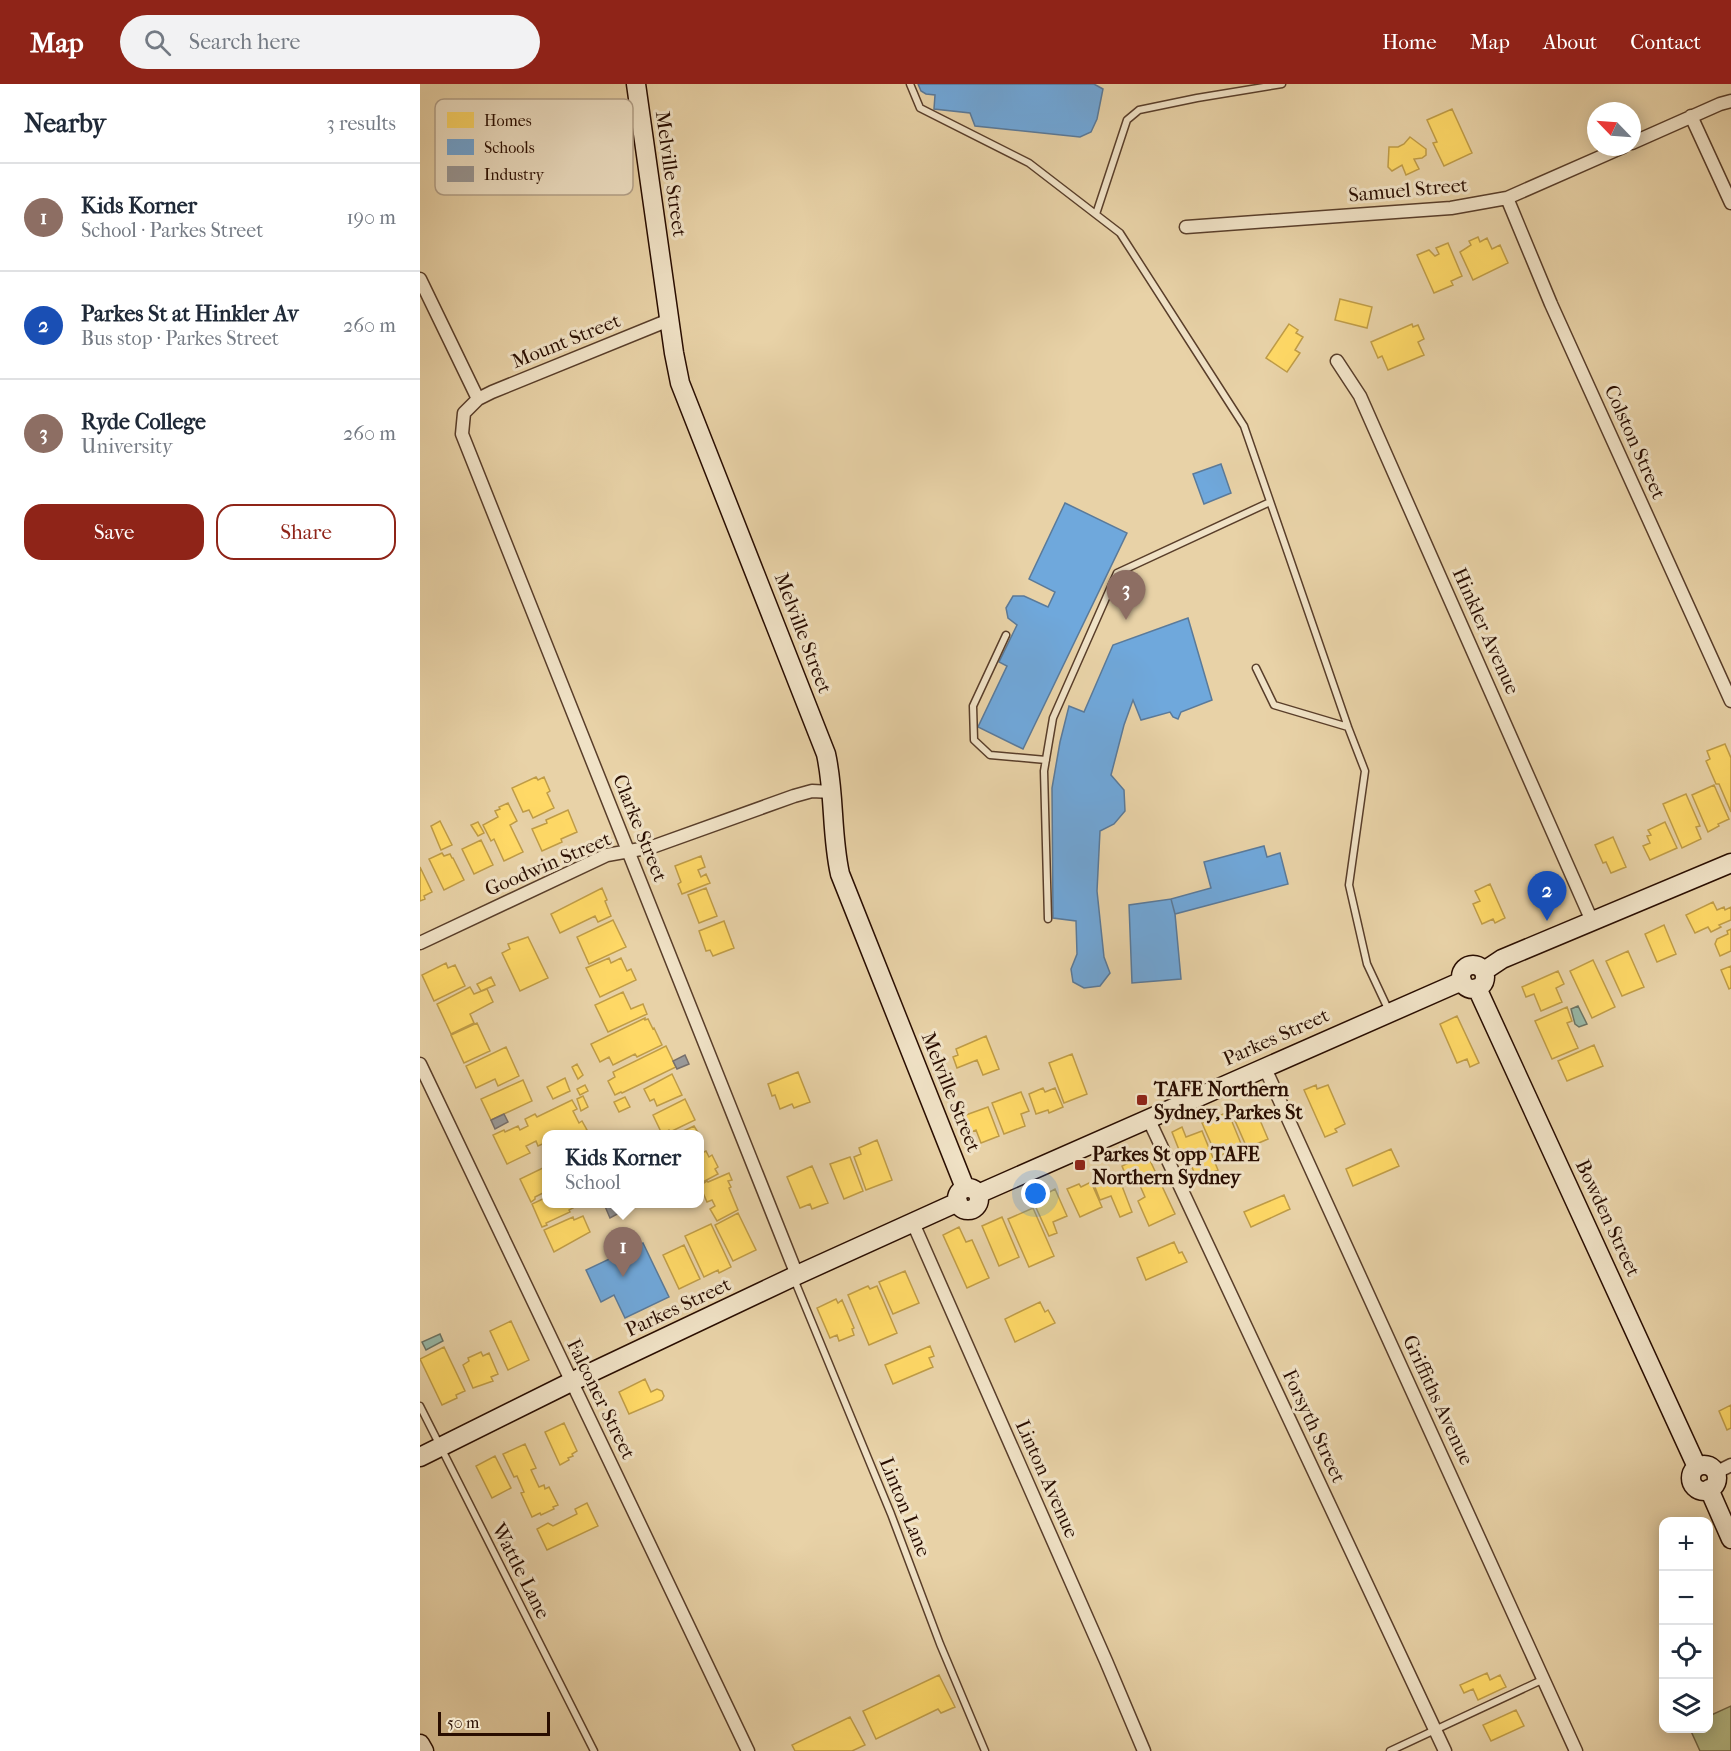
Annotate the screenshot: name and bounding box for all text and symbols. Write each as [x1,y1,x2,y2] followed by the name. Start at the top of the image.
[120,15,540,69] search box
[30,26,84,59] text: Map
[141,26,174,59] icon: search
[189,29,300,55] text: Search here
[1382,30,1437,54] text: Home
[1470,30,1510,54] text: Map
[1543,30,1597,54] text: About
[1630,30,1701,54] text: Contact
[435,99,633,195] legend
[1587,102,1641,156] north arrow
[24,108,106,139] text: Nearby
[651,110,691,238] street label: Melville Street
[484,111,532,130] text: Homes
[327,112,396,135] text: 3 results
[484,138,535,157] text: Schools
[484,165,545,184] text: Industry
[1347,173,1469,207] street label: Samuel Street
[81,193,197,219] text: Kids Korner
[40,206,47,229] text: 1
[346,206,396,229] text: 190 m
[81,219,263,242] text: School · Parkes Street
[81,301,299,327] text: Parkes St at Hinkler Av
[508,309,624,373] street label: Mount Street
[38,314,49,337] text: 2
[343,314,396,337] text: 260 m
[81,327,279,350] text: Bus stop · Parkes Street
[1600,382,1670,502] street label: Colston Street
[81,409,206,435] text: Ryde College
[39,422,48,445] text: 3
[343,422,396,445] text: 260 m
[81,435,173,458] text: University
[24,504,204,560] button: Save
[216,504,396,560] button: Share
[1448,564,1524,698] street label: Hinkler Avenue
[770,570,836,696] street label: Melville Street
[1106,570,1146,620] pin: 3
[608,771,672,885] street label: Clarke Street
[482,827,614,901] street label: Goodwin Street
[1528,872,1566,921] pin: 2
[1219,1003,1333,1071] street label: Parkes Street
[917,1029,985,1155] street label: Melville Street
[1153,1078,1303,1124] place label: TAFE Northern Sydney, Parkes St
[1135,1093,1149,1107] marker: TAFE Northern Sydney, Parkes St
[542,1130,704,1208] popup
[1092,1143,1260,1189] place label: Parkes St opp TAFE Northern Sydney
[565,1145,681,1171] text: Kids Korner
[1571,1156,1645,1280] street label: Bowden Street
[1073,1158,1087,1172] marker: Parkes St opp TAFE Northern Sydney
[565,1171,621,1194] text: School
[1021,1179,1050,1208] your location
[604,1228,642,1277] pin: 1
[622,1273,734,1341] street label: Parkes Street
[1398,1331,1478,1469] street label: Griffiths Avenue
[562,1335,640,1463] street label: Falconer Street
[1278,1366,1350,1486] street label: Forsyth Street
[1011,1416,1083,1542] street label: Linton Avenue
[875,1454,935,1560] street label: Linton Lane
[1659,1517,1713,1733] map controls
[1659,1517,1713,1571] button: +
[487,1519,555,1623] street label: Wattle Lane
[1659,1571,1713,1625] button: −
[1659,1625,1713,1679] button: locate
[1659,1679,1713,1733] button: layers
[438,1709,550,1736] scale bar
[447,1713,479,1732] text: 50 m

